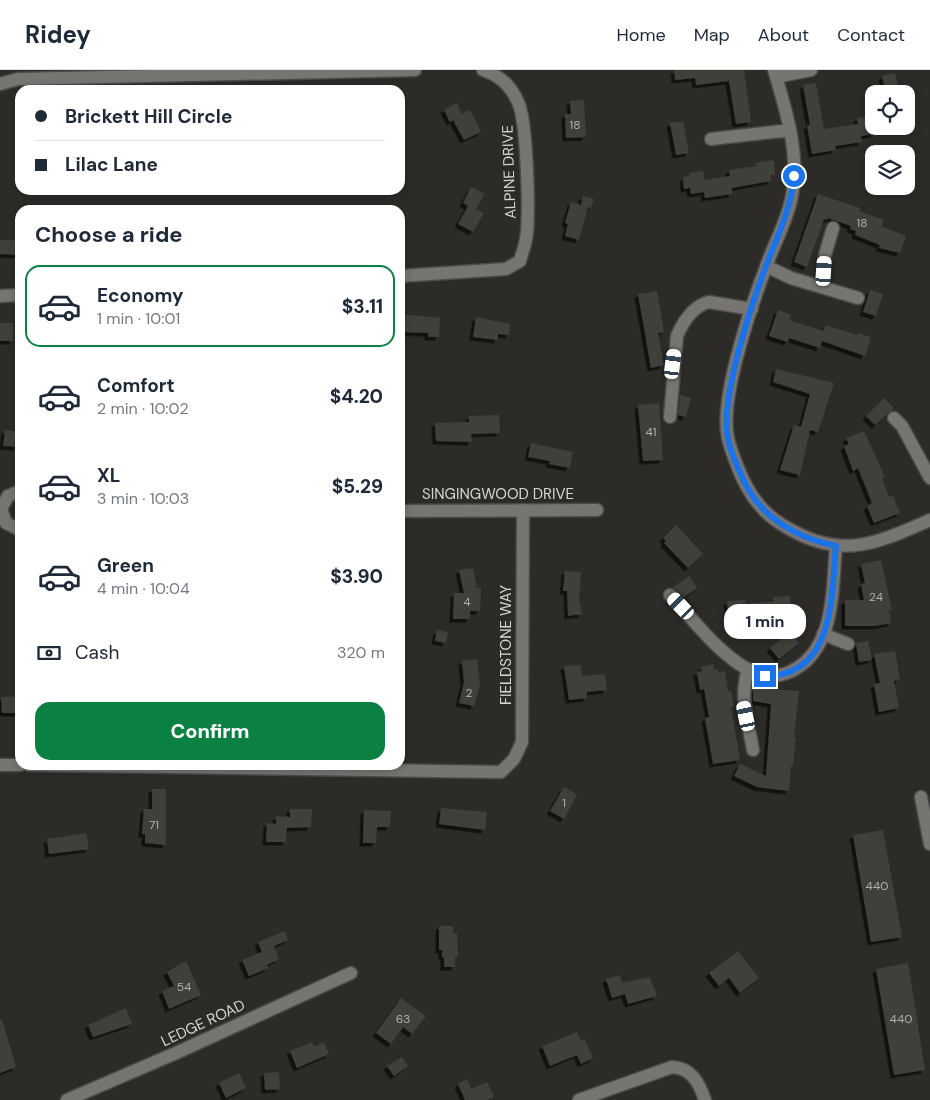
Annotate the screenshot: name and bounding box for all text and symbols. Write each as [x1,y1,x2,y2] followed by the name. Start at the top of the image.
[25,19,91,50] text: Ridey
[616,23,666,47] text: Home
[694,23,730,47] text: Map
[758,23,809,47] text: About
[837,23,905,47] text: Contact
[865,85,915,195] map controls
[865,85,915,135] button: locate
[65,104,232,129] text: Brickett Hill Circle
[569,117,581,133] house number: 18
[497,125,521,219] street label: ALPINE DRIVE
[865,145,915,195] button: layers
[65,152,158,177] text: Lilac Lane
[783,165,805,187] route start
[856,215,868,231] house number: 18
[35,220,183,249] text: Choose a ride
[815,256,832,286] car
[97,283,184,308] text: Economy
[37,284,82,329] icon: car
[342,294,383,319] text: $3.11
[97,308,180,329] text: 1 min · 10:01
[663,348,682,380] car
[97,373,175,398] text: Comfort
[37,374,82,419] icon: car
[330,384,383,409] text: $4.20
[97,398,189,419] text: 2 min · 10:02
[645,424,657,440] house number: 41
[97,463,120,488] text: XL
[37,464,82,509] icon: car
[332,474,383,499] text: $5.29
[422,484,574,504] street label: SINGINGWOOD DRIVE
[97,488,189,509] text: 3 min · 10:03
[97,553,154,578] text: Green
[37,554,82,599] icon: car
[330,564,383,589] text: $3.90
[97,578,190,599] text: 4 min · 10:04
[496,585,516,705] street label: FIELDSTONE WAY
[869,589,883,605] house number: 24
[665,590,696,622] car
[463,594,471,610] house number: 4
[724,604,806,638] callout: 1 min
[745,611,785,632] text: 1 min
[35,639,63,667] icon: cash
[75,640,119,665] text: Cash
[337,642,385,663] text: 320 m
[754,665,776,687] route end
[466,685,473,701] house number: 2
[735,700,756,732] car
[35,702,385,760] button: Confirm
[562,795,566,811] house number: 1
[149,817,159,833] house number: 71
[866,878,888,894] house number: 440
[177,979,191,995] house number: 54
[158,995,248,1051] street label: LEDGE ROAD
[396,1011,410,1027] house number: 63
[890,1011,912,1027] house number: 440

